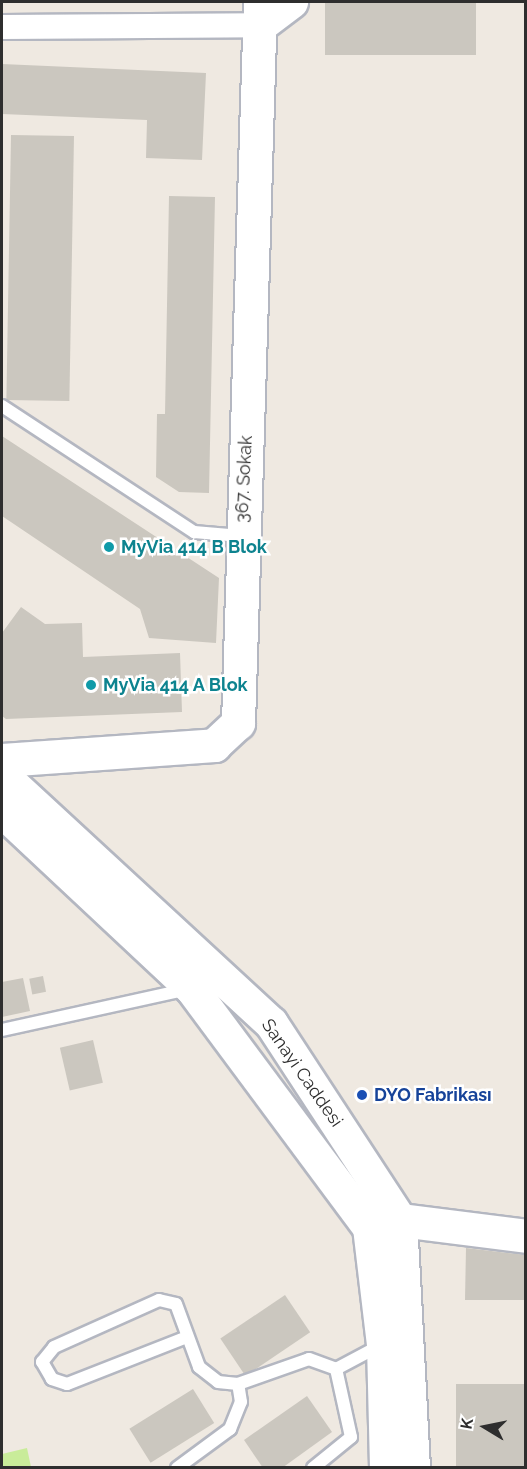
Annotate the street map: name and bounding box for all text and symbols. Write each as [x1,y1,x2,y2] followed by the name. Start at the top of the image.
[231,435,257,523] street label: 367. Sokak
[121,536,267,558] place label: MyVia 414 B Blok
[102,540,116,554] marker: MyVia 414 B Blok
[103,674,249,696] place label: MyVia 414 A Blok
[84,678,98,692] marker: MyVia 414 A Blok
[257,1015,347,1131] street label: Sanayi Caddesi
[374,1084,492,1106] place label: DYO Fabrikası
[355,1088,369,1102] marker: DYO Fabrikası
[455,1397,515,1457] north arrow
[456,1417,477,1431] text: K

